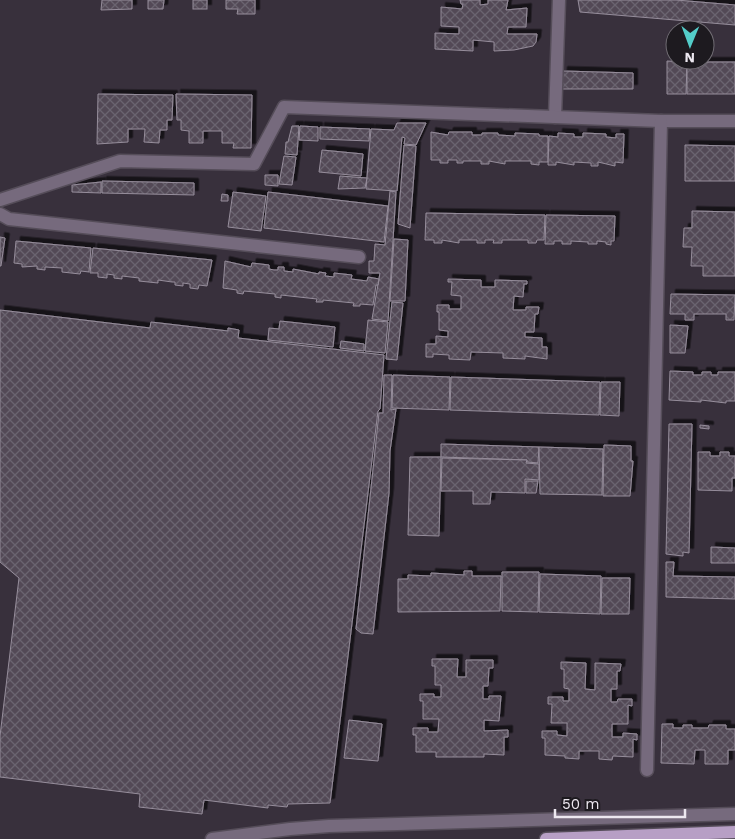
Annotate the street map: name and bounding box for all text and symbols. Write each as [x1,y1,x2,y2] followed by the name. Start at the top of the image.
[665,20,715,70] north arrow
[684,50,695,66] text: N
[555,786,685,818] scale bar
[562,795,599,813] text: 50 m

